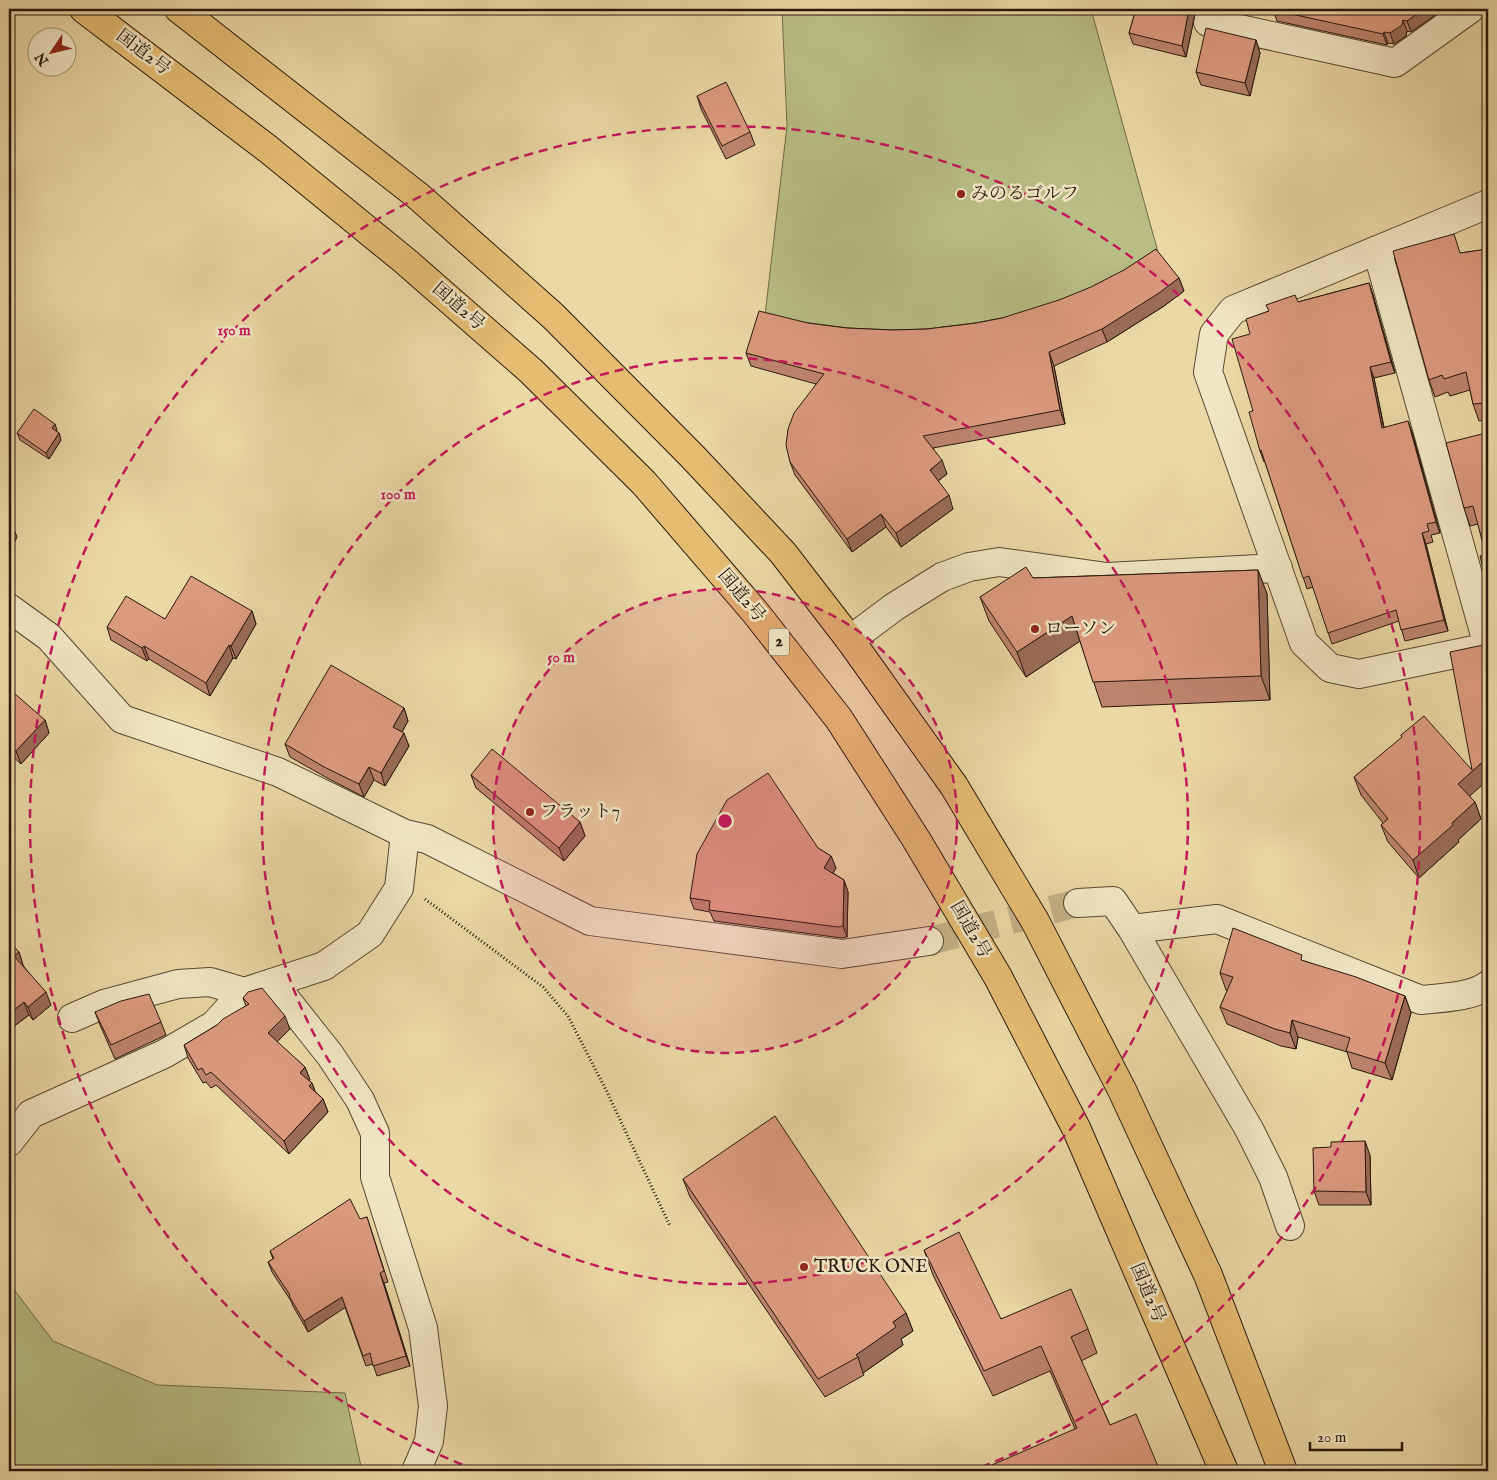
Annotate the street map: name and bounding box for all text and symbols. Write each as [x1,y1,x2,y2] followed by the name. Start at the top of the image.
[111,25,175,81] street label: 国道2号
[28,28,78,78] north arrow
[31,49,54,70] text: N
[971,183,1079,206] place label: みのるゴルフ
[955,188,967,200] marker: みのるゴルフ
[427,278,489,336] street label: 国道2号
[217,321,251,340] text: 150 m
[380,485,416,504] text: 100 m
[712,565,770,627] street label: 国道2号
[1045,618,1116,641] place label: ローソン
[1029,623,1041,635] marker: ローソン
[769,628,789,656] road number: 2
[547,648,575,667] text: 50 m
[540,801,620,824] place label: フラット7
[524,806,536,818] marker: フラット7
[716,812,734,830] centre of rings
[944,897,996,963] street label: 国道2号
[814,1256,928,1279] place label: TRUCK ONE
[1124,1260,1170,1326] street label: 国道2号
[798,1261,810,1273] marker: TRUCK ONE
[1310,1420,1402,1452] scale bar
[1317,1428,1347,1447] text: 20 m

